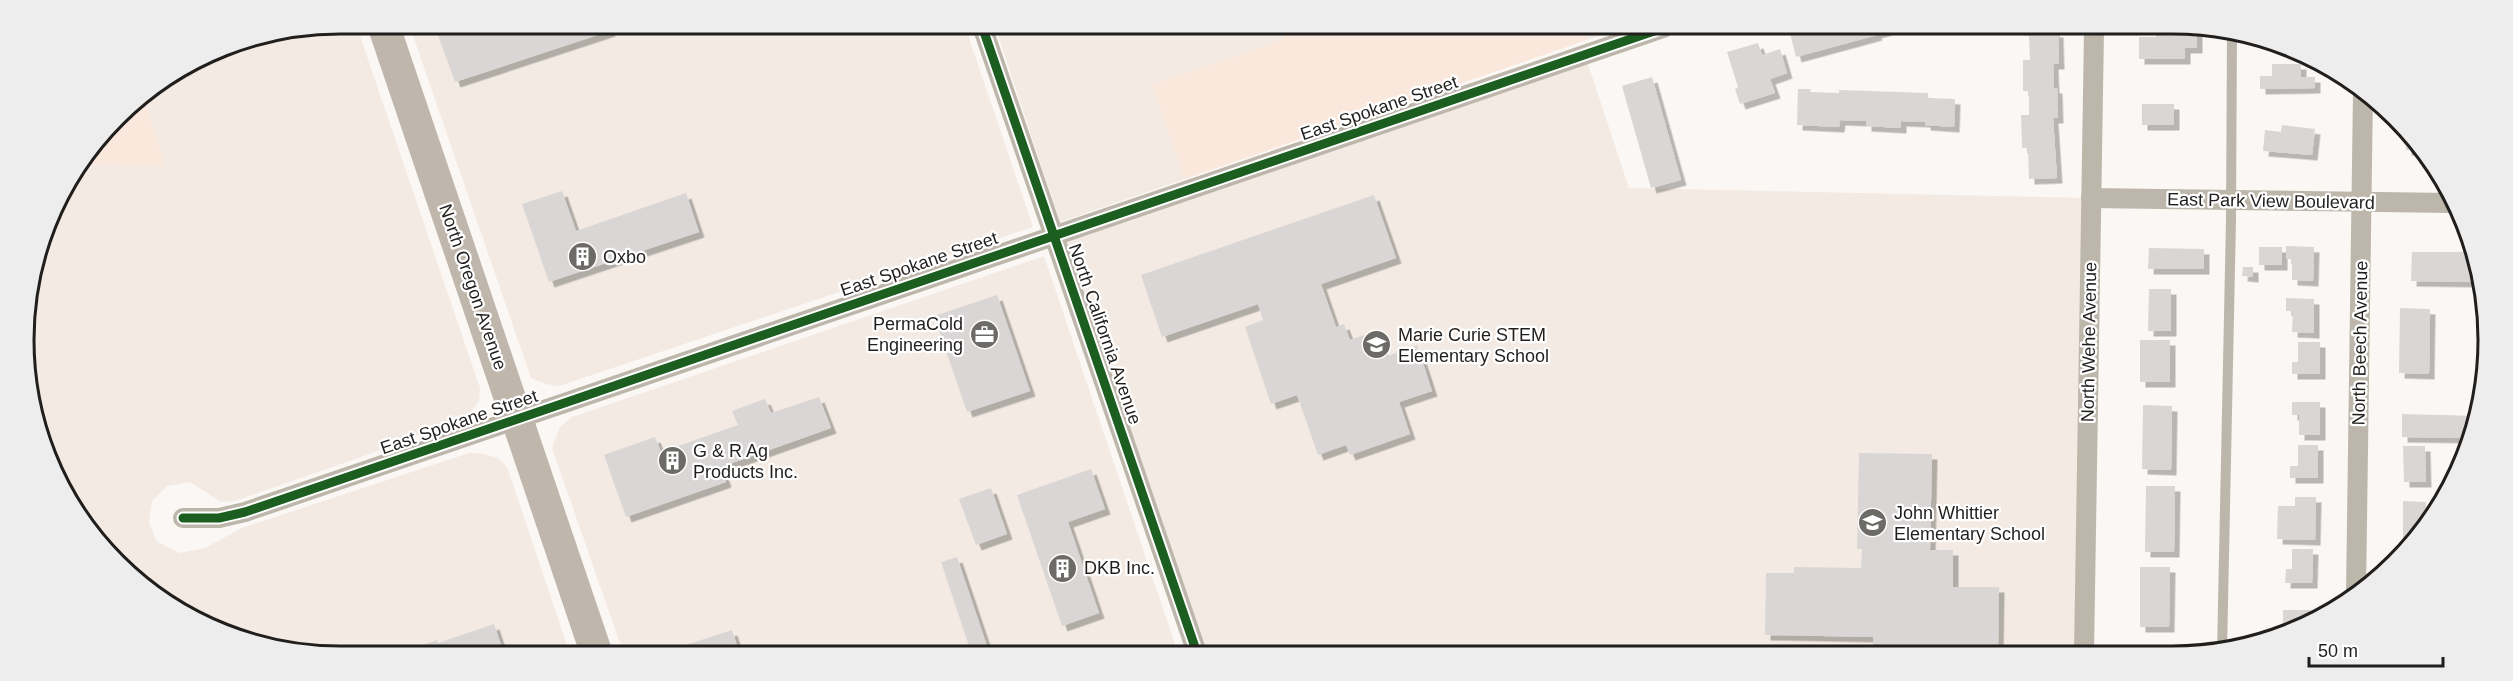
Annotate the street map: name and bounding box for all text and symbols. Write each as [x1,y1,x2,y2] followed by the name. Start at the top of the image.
[1298,72,1460,144] street label: East Spokane Street
[2167,189,2375,213] street label: East Park View Boulevard
[435,202,511,372] street label: North Oregon Avenue
[838,228,1000,300] street label: East Spokane Street
[566,241,598,273] building icon: Oxbo
[1065,241,1145,427] street label: North California Avenue
[603,247,646,267] place label: Oxbo
[2349,260,2371,426] street label: North Beech Avenue
[2078,262,2100,422] street label: North Wehe Avenue
[867,314,963,355] place label: PermaCold Engineering
[968,318,1000,350] office icon: PermaCold Engineering
[1398,325,1549,366] place label: Marie Curie STEM Elementary School
[1361,329,1393,361] school or university icon: Marie Curie STEM Elementary School
[378,386,540,458] street label: East Spokane Street
[693,441,798,482] place label: G & R Ag Products Inc.
[656,445,688,477] building icon: G & R Ag Products Inc.
[1894,503,2045,544] place label: John Whittier Elementary School
[1857,507,1889,539] school or university icon: John Whittier Elementary School
[1047,552,1079,584] building icon: DKB Inc.
[1084,558,1155,578] place label: DKB Inc.
[2309,630,2442,668] scale bar
[2318,641,2358,661] text: 50 m

